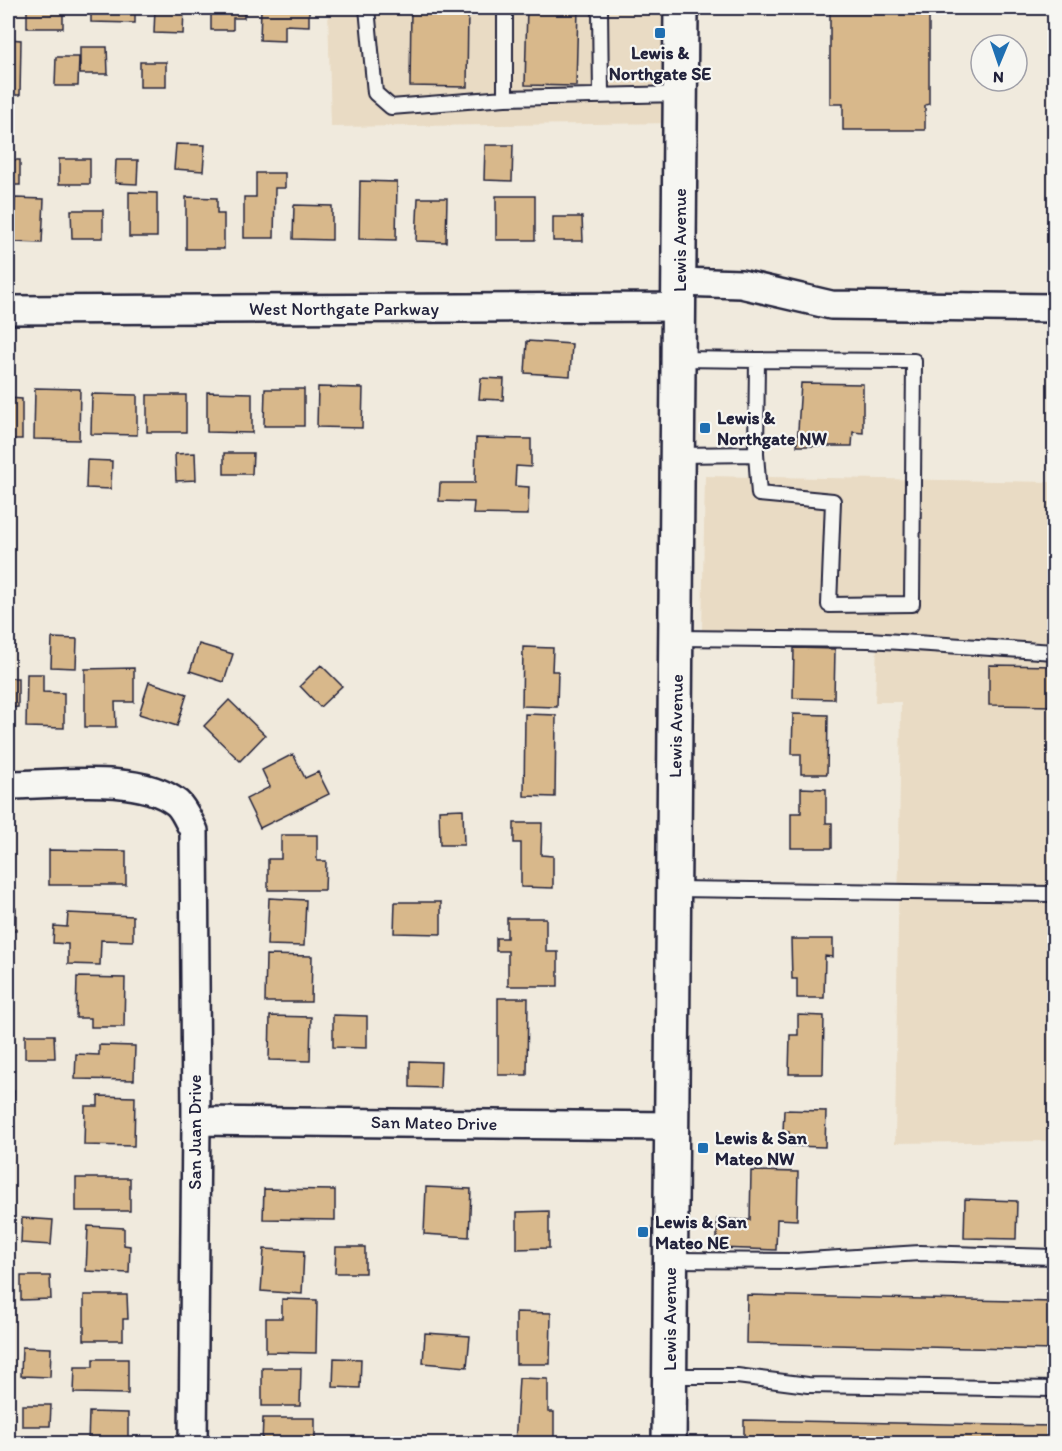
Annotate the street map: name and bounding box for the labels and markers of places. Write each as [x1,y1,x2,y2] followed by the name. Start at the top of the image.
[653,26,667,40] marker: Lewis & Northgate SE
[609,42,711,85] place label: Lewis & Northgate SE
[717,407,828,450] place label: Lewis & Northgate NW
[698,421,712,435] marker: Lewis & Northgate NW
[715,1127,808,1170] place label: Lewis & San Mateo NW
[696,1141,710,1155] marker: Lewis & San Mateo NW
[655,1211,748,1254] place label: Lewis & San Mateo NE
[636,1225,650,1239] marker: Lewis & San Mateo NE

